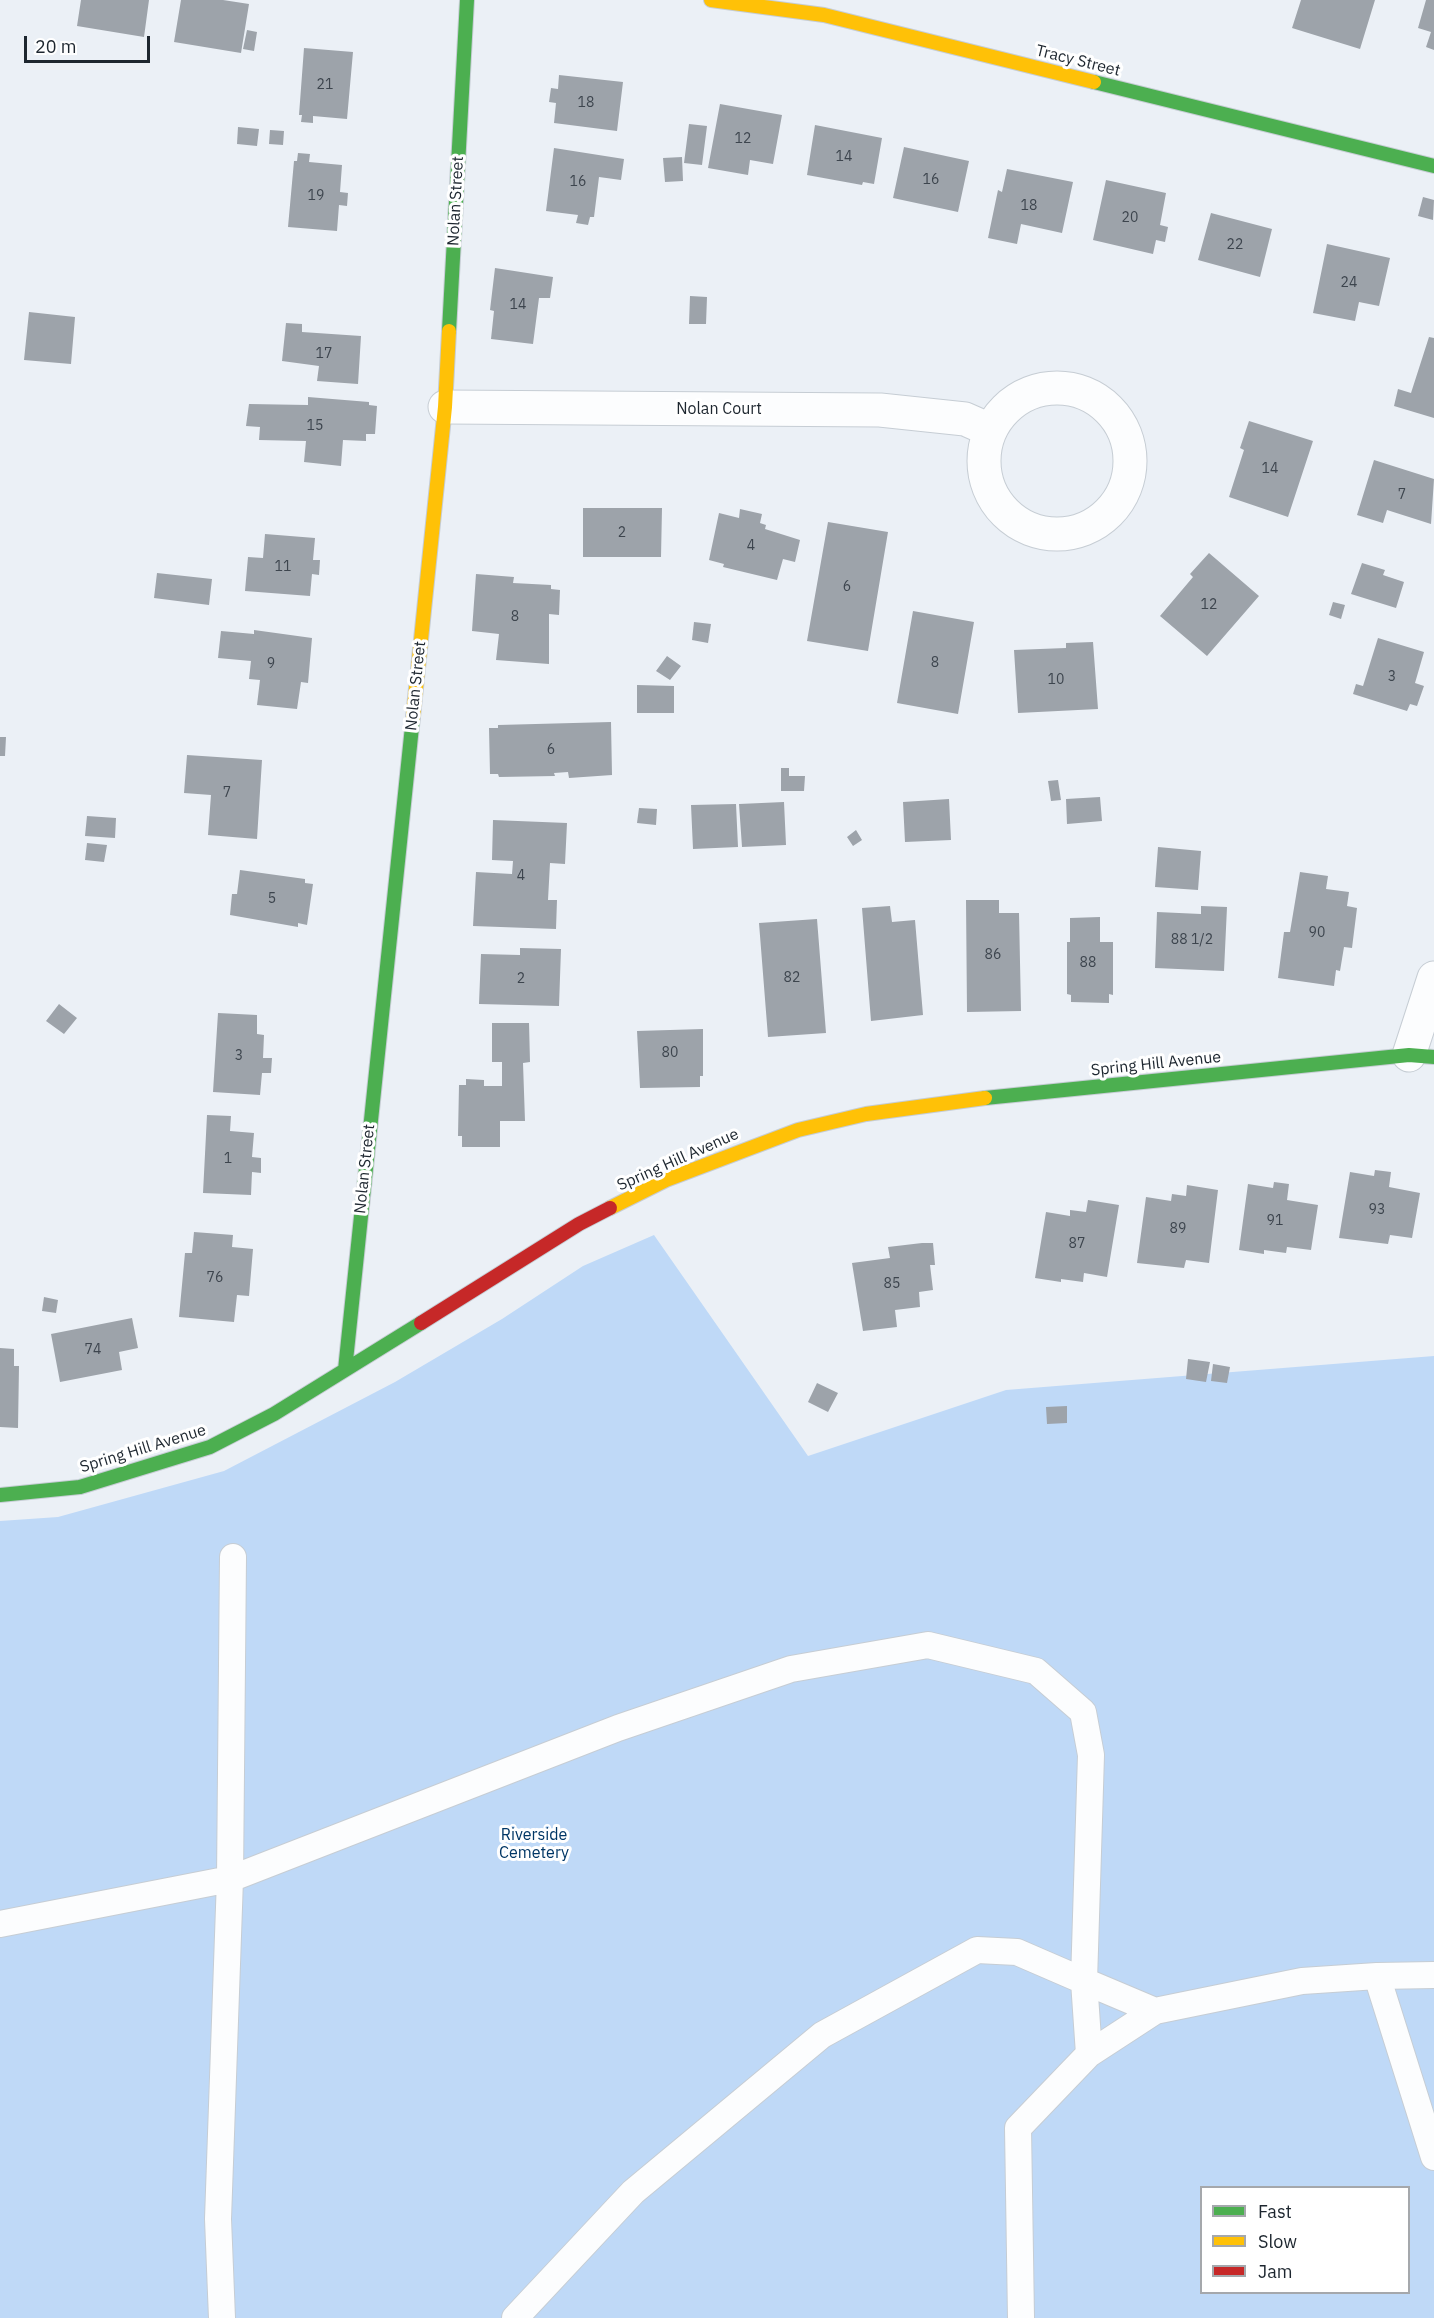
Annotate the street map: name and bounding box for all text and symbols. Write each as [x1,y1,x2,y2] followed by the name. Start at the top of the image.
[27,24,153,62] scale bar
[35,35,77,58] text: 20 m
[1034,41,1122,81] street label: Tracy Street
[317,77,333,93] house number: 21
[578,95,594,111] house number: 18
[735,131,751,147] house number: 12
[836,149,852,165] house number: 14
[444,156,468,246] street label: Nolan Street
[923,172,939,188] house number: 16
[570,174,586,190] house number: 16
[308,188,324,204] house number: 19
[1021,198,1037,214] house number: 18
[1122,210,1138,226] house number: 20
[1227,237,1243,253] house number: 22
[1341,275,1357,291] house number: 24
[510,297,526,313] house number: 14
[316,346,332,362] house number: 17
[676,399,762,419] street label: Nolan Court
[307,418,323,434] house number: 15
[1262,461,1278,477] house number: 14
[1398,487,1406,503] house number: 7
[618,525,626,541] house number: 2
[747,538,755,554] house number: 4
[275,559,291,575] house number: 11
[843,579,851,595] house number: 6
[1201,597,1217,613] house number: 12
[511,609,519,625] house number: 8
[402,640,430,732] street label: Nolan Street
[931,655,939,671] house number: 8
[267,656,275,672] house number: 9
[1388,669,1396,685] house number: 3
[1048,672,1064,688] house number: 10
[547,742,555,758] house number: 6
[223,785,231,801] house number: 7
[517,868,525,884] house number: 4
[268,891,276,907] house number: 5
[1309,925,1325,941] house number: 90
[1171,932,1213,948] house number: 88 1/2
[985,947,1001,963] house number: 86
[1080,955,1096,971] house number: 88
[784,970,800,986] house number: 82
[517,971,525,987] house number: 2
[662,1045,678,1061] house number: 80
[235,1048,243,1064] house number: 3
[1090,1048,1222,1080] street label: Spring Hill Avenue
[351,1123,379,1215] street label: Nolan Street
[614,1125,742,1195] street label: Spring Hill Avenue
[224,1151,232,1167] house number: 1
[1369,1202,1385,1218] house number: 93
[1267,1213,1283,1229] house number: 91
[1170,1221,1186,1237] house number: 89
[1069,1236,1085,1252] house number: 87
[207,1270,223,1286] house number: 76
[884,1276,900,1292] house number: 85
[85,1342,101,1358] house number: 74
[78,1421,208,1477] street label: Spring Hill Avenue
[499,1825,569,1863] park label: Riverside Cemetery
[1200,2186,1410,2294] legend
[1258,2200,1292,2223] text: Fast
[1258,2230,1297,2253] text: Slow
[1258,2260,1293,2283] text: Jam

